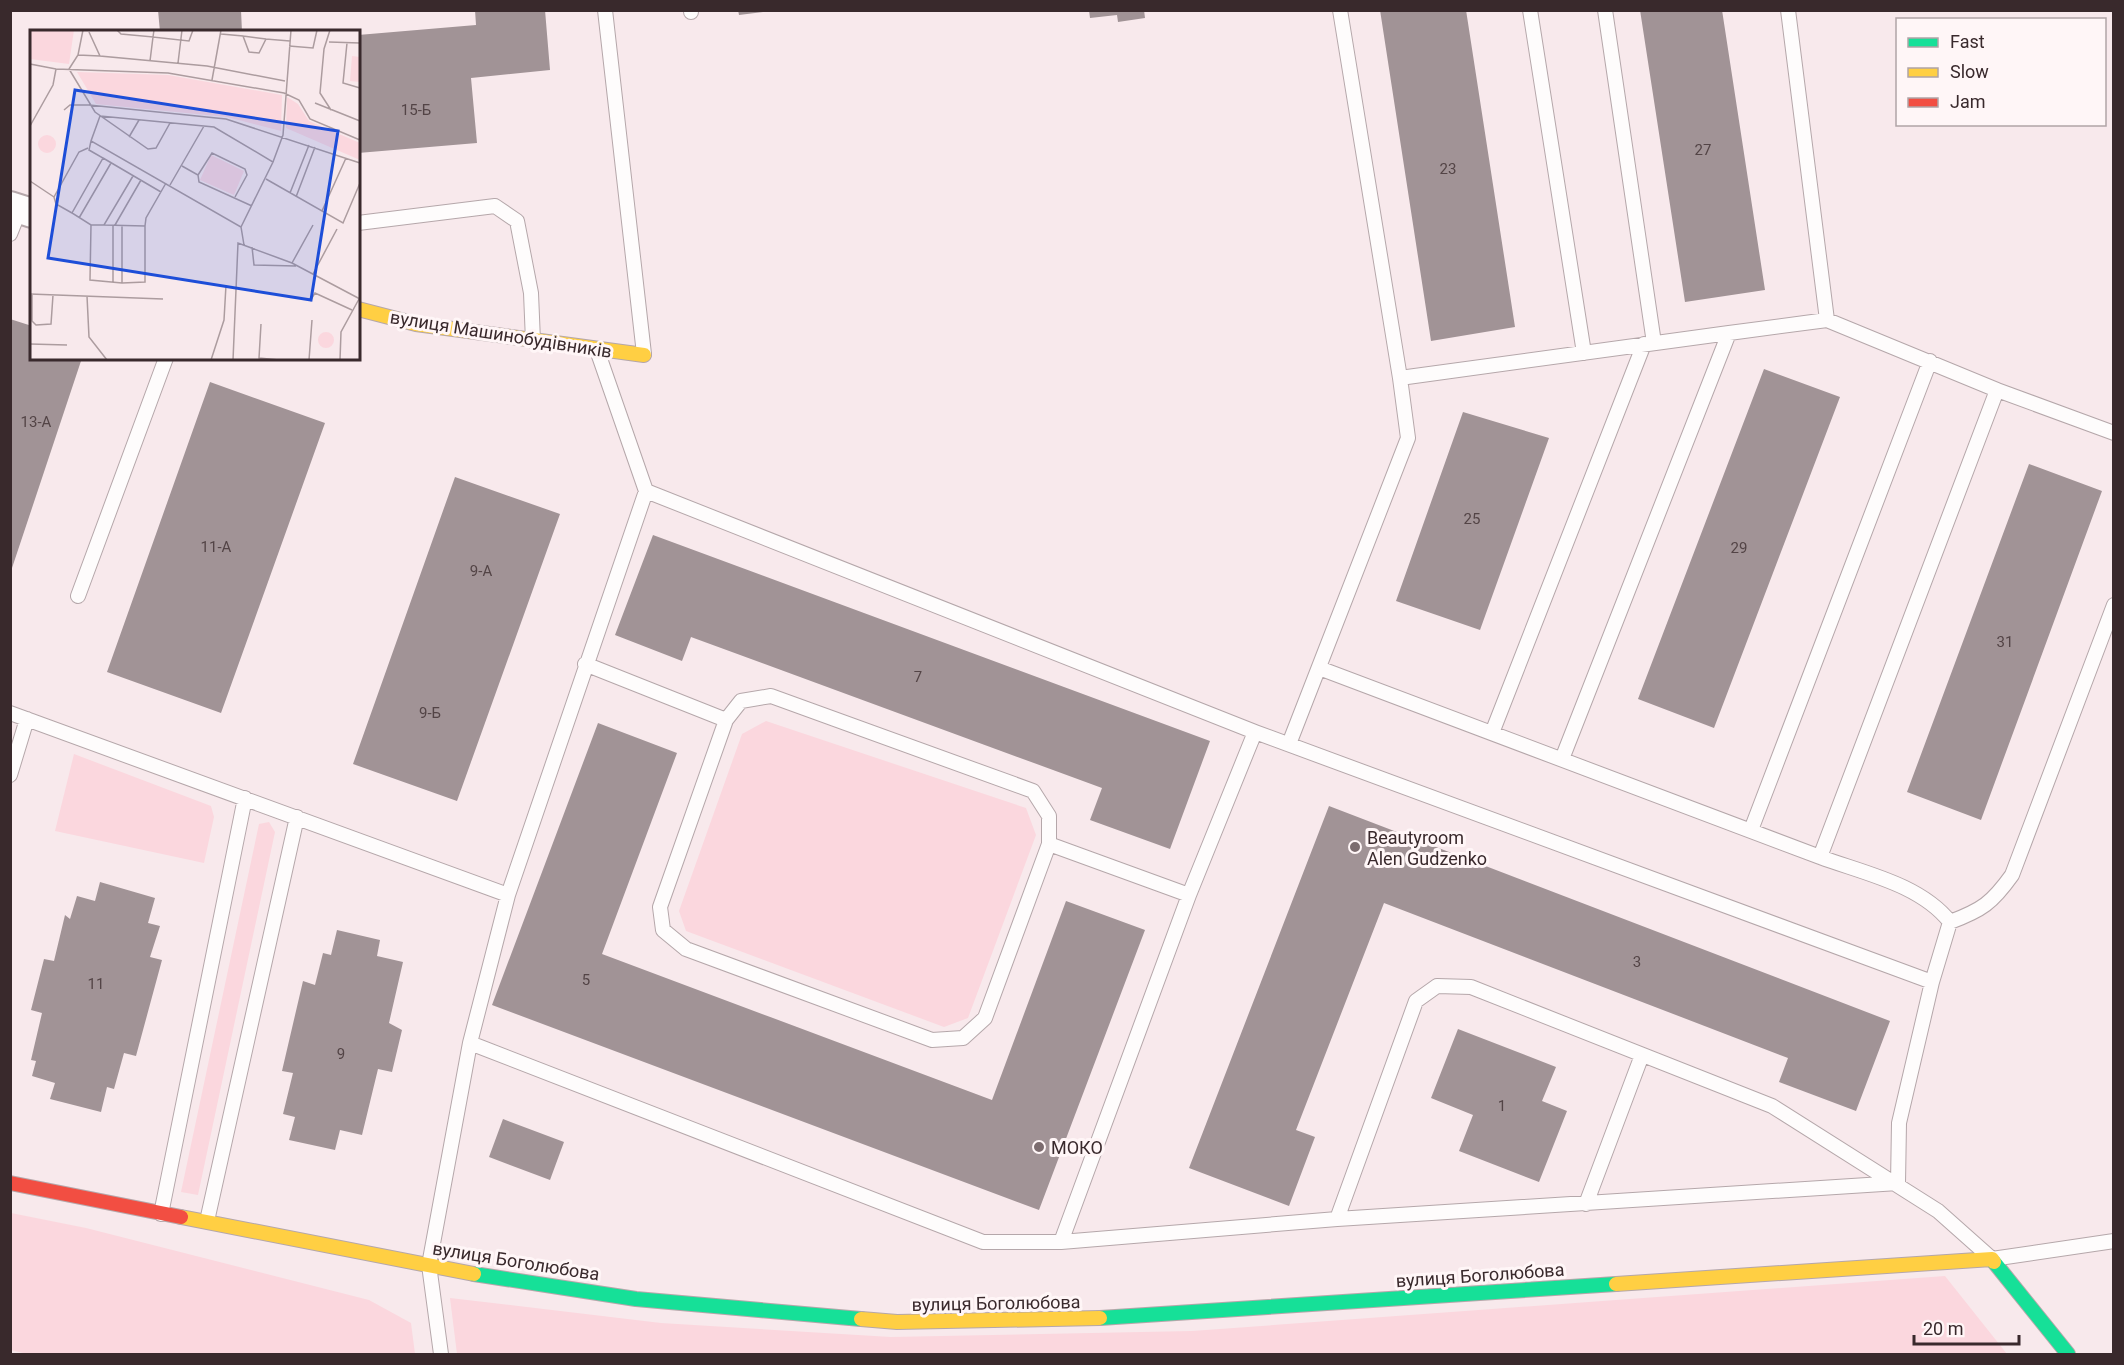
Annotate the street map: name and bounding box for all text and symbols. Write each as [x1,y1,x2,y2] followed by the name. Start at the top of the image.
[1896,18,2106,126] legend
[30,30,360,360] inset map
[1950,31,1985,52] text: Fast
[1950,61,1989,82] text: Slow
[1950,91,1986,112] text: Jam
[401,101,431,119] house number: 15-Б
[1695,141,1711,159] house number: 27
[1440,160,1456,178] house number: 23
[389,306,613,362] street label: вулиця Машинобудівників
[21,413,52,431] house number: 13-А
[1464,510,1480,528] house number: 25
[201,538,232,556] house number: 11-А
[1731,539,1747,557] house number: 29
[470,562,492,580] house number: 9-А
[1997,633,2013,651] house number: 31
[914,668,922,686] house number: 7
[419,704,441,722] house number: 9-Б
[1367,827,1487,869] place label: Beautyroom Alen Gudzenko
[1348,840,1362,854] marker: Beautyroom Alen Gudzenko
[1633,953,1641,971] house number: 3
[582,971,590,989] house number: 5
[88,975,104,993] house number: 11
[337,1045,345,1063] house number: 9
[1498,1097,1506,1115] house number: 1
[1051,1137,1103,1158] place label: МОКО
[1032,1140,1046,1154] marker: МОКО
[431,1237,601,1285] street label: вулиця Боголюбова
[1395,1259,1565,1291] street label: вулиця Боголюбова
[911,1291,1081,1315] street label: вулиця Боголюбова
[1914,1308,2019,1346] scale bar
[1923,1318,1963,1339] text: 20 m

